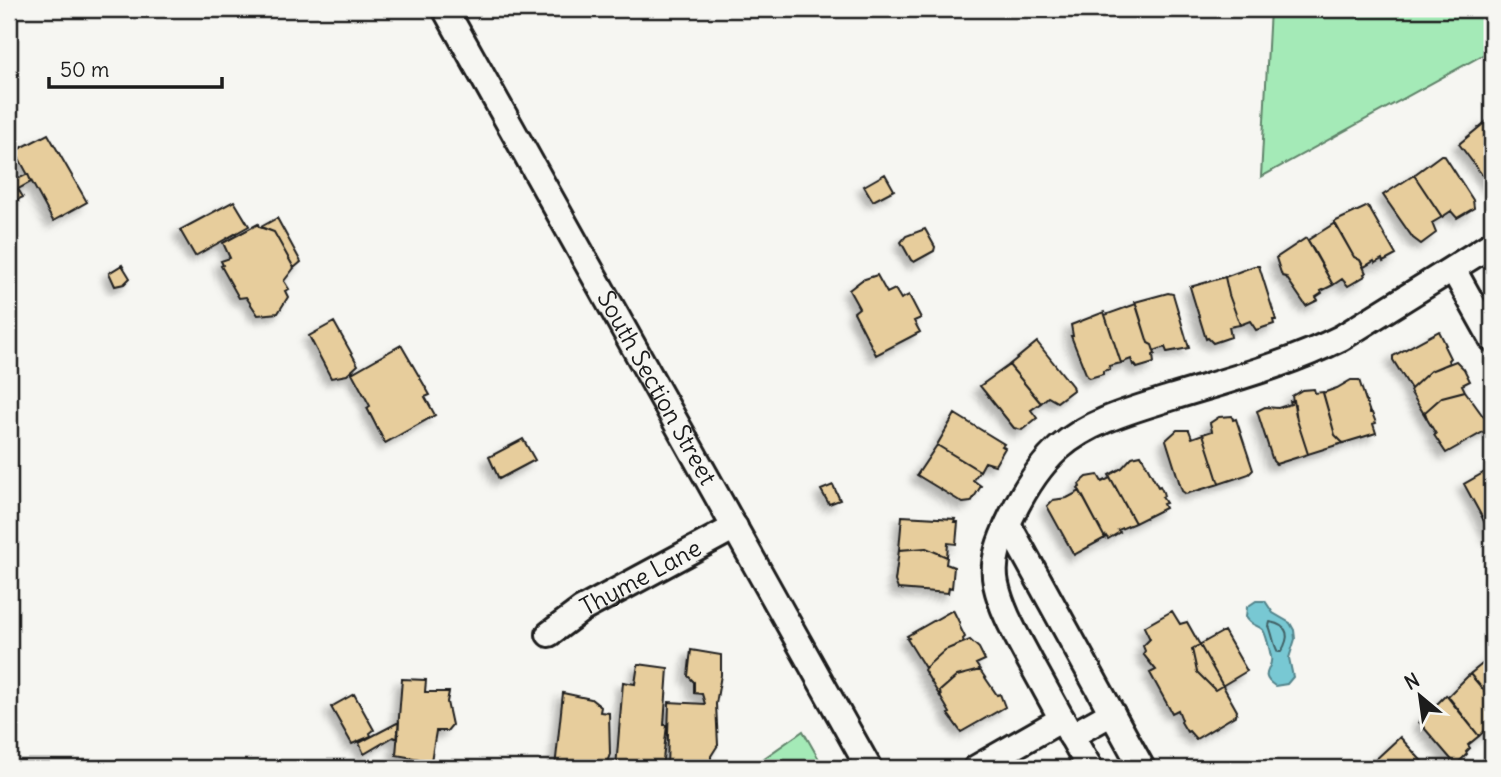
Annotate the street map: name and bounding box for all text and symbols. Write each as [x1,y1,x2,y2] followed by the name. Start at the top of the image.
[49,46,222,90] scale bar
[60,56,109,83] text: 50 m
[591,285,724,490] street label: South Section Street
[575,532,706,622] street label: Thyme Lane
[1386,662,1456,732] north arrow
[1400,667,1423,695] text: N

